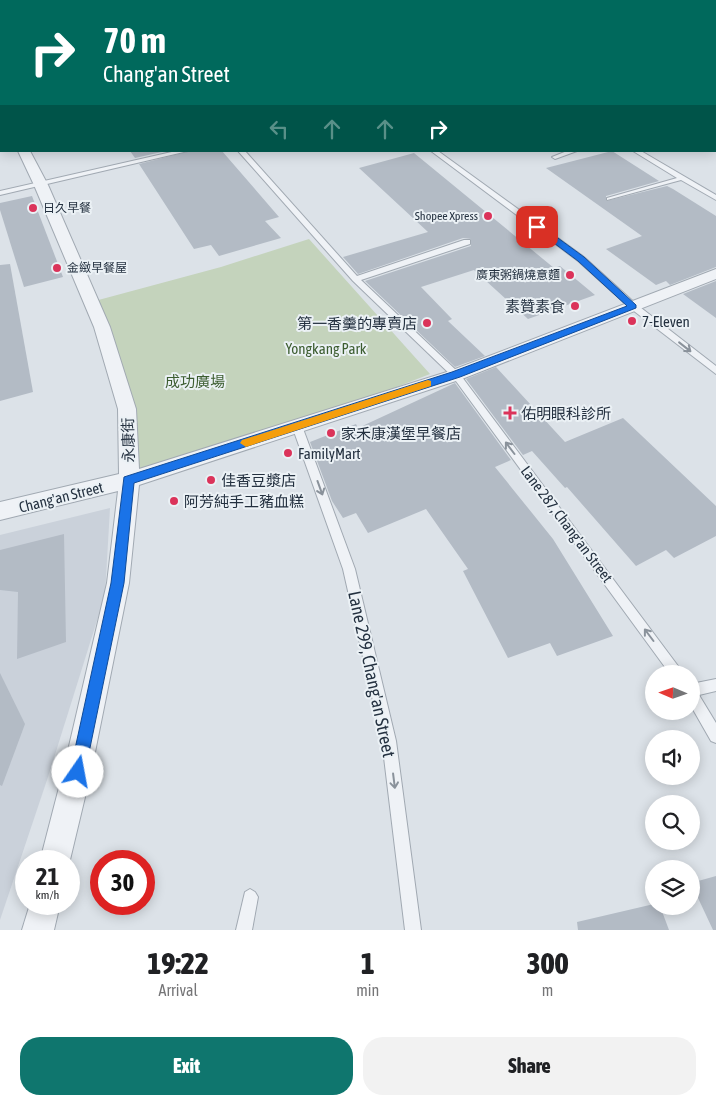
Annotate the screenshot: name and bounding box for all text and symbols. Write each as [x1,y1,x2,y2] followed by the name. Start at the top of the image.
[20,20,85,85] icon: right
[103,20,166,60] text: 70 m
[103,61,230,87] text: Chang'an Street
[265,115,293,143] icon: left
[318,115,346,143] icon: ahead
[371,115,399,143] icon: ahead
[424,115,452,143] icon: right
[43,201,91,215] place label: 日久早餐
[27,202,39,214] marker: 日久早餐
[516,206,558,248] pin
[415,209,478,223] place label: Shopee Xpress
[482,210,494,222] marker: Shopee Xpress
[523,213,551,241] icon: arrive
[67,261,127,275] place label: 金緻早餐屋
[51,262,63,274] marker: 金緻早餐屋
[476,268,560,282] place label: 廣東粥鍋燒意麵
[564,269,576,281] marker: 廣東粥鍋燒意麵
[505,298,565,315] place label: 素贊素食
[569,300,581,312] marker: 素贊素食
[642,313,690,330] place label: 7-Eleven
[297,315,417,332] place label: 第一香羹的專賣店
[626,315,638,327] marker: 7-Eleven
[421,317,433,329] marker: 第一香羹的專賣店
[286,340,367,357] park label: Yongkang Park
[679,342,692,353] one-way arrow
[165,373,225,390] park label: 成功廣場
[521,405,611,422] place label: 佑明眼科診所
[503,406,517,420] marker: 佑明眼科診所
[119,417,137,463] street label: 永康街
[341,425,461,442] place label: 家禾康漢堡早餐店
[325,427,337,439] marker: 家禾康漢堡早餐店
[505,441,515,455] one-way arrow
[298,445,361,462] place label: FamilyMart
[282,447,294,459] marker: FamilyMart
[518,462,616,586] street label: Lane 287, Chang'an Street
[221,472,296,489] place label: 佳香豆漿店
[205,474,217,486] marker: 佳香豆漿店
[17,478,105,516] street label: Chang'an Street
[316,480,325,495] one-way arrow
[184,493,304,510] place label: 阿芳純手工豬血糕
[168,495,180,507] marker: 阿芳純手工豬血糕
[344,589,400,759] street label: Lane 299, Chang'an Street
[643,629,654,642] one-way arrow
[645,665,700,720] north arrow
[645,665,700,915] map controls
[645,730,700,785] button: sound
[51,745,103,797] position arrow
[389,773,399,789] one-way arrow
[645,795,700,850] button: search
[90,850,155,915] speed limit sign: 30
[645,860,700,915] button: layers
[36,862,59,890] text: 21
[36,888,59,902] text: km/h
[147,946,209,980] text: 19:22
[361,946,375,980] text: 1
[526,946,569,980] text: 300
[159,981,198,999] text: Arrival
[356,981,379,999] text: min
[542,981,553,999] text: m
[20,1037,353,1095] button: Exit
[363,1037,696,1095] button: Share

